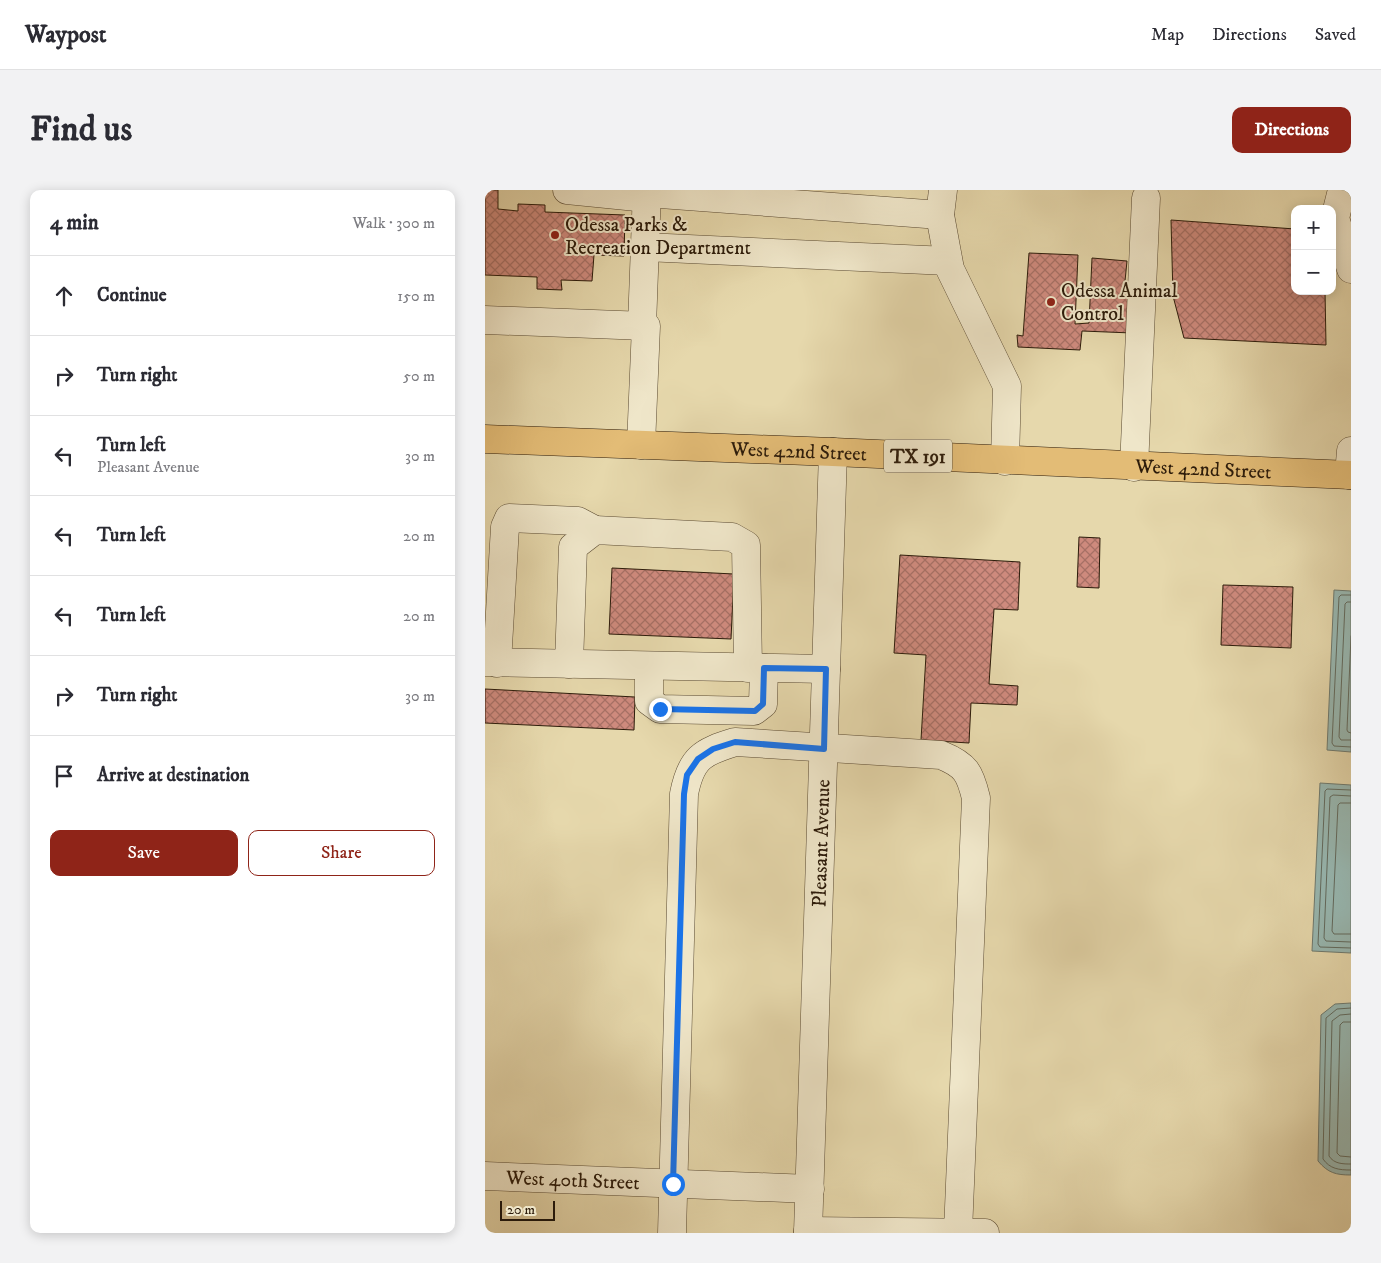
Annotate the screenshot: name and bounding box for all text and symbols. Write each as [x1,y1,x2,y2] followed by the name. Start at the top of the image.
[25,20,106,50] text: Waypost
[1151,24,1184,46] text: Map
[1212,24,1287,46] text: Directions
[1315,24,1356,46] text: Saved
[1232,107,1351,153] button: Directions
[30,108,132,152] text: Find us
[1291,205,1336,295] map controls
[1291,205,1336,250] button: +
[50,210,99,236] text: 4 min
[352,213,435,233] text: Walk · 300 m
[565,213,751,261] place label: Odessa Parks & Recreation Department
[549,229,561,241] marker: Odessa Parks & Recreation Department
[1291,250,1336,295] button: −
[1061,279,1177,327] place label: Odessa Animal Control
[50,282,78,310] icon: ahead
[97,284,167,307] text: Continue
[397,286,435,306] text: 150 m
[1045,296,1057,308] marker: Odessa Animal Control
[50,362,78,390] icon: right
[97,364,177,387] text: Turn right
[403,366,435,386] text: 50 m
[97,434,166,457] text: Turn left
[729,437,867,467] street label: West 42nd Street
[884,440,952,472] road number: TX 191
[50,442,78,470] icon: left
[405,446,435,466] text: 30 m
[1134,454,1272,485] street label: West 42nd Street
[97,457,200,477] text: Pleasant Avenue
[50,522,78,550] icon: left
[97,524,166,547] text: Turn left
[403,526,435,546] text: 20 m
[50,602,78,630] icon: left
[97,604,166,627] text: Turn left
[403,606,435,626] text: 20 m
[50,682,78,710] icon: right
[97,684,177,707] text: Turn right
[405,686,435,706] text: 30 m
[649,698,672,721] route end
[50,762,78,790] icon: arrive
[97,764,249,787] text: Arrive at destination
[807,779,837,908] street label: Pleasant Avenue
[50,830,238,876] button: Save
[248,830,435,876] button: Share
[504,1166,640,1196] street label: West 40th Street
[662,1173,685,1196] route start
[500,1198,555,1221] scale bar
[507,1201,535,1219] text: 20 m

